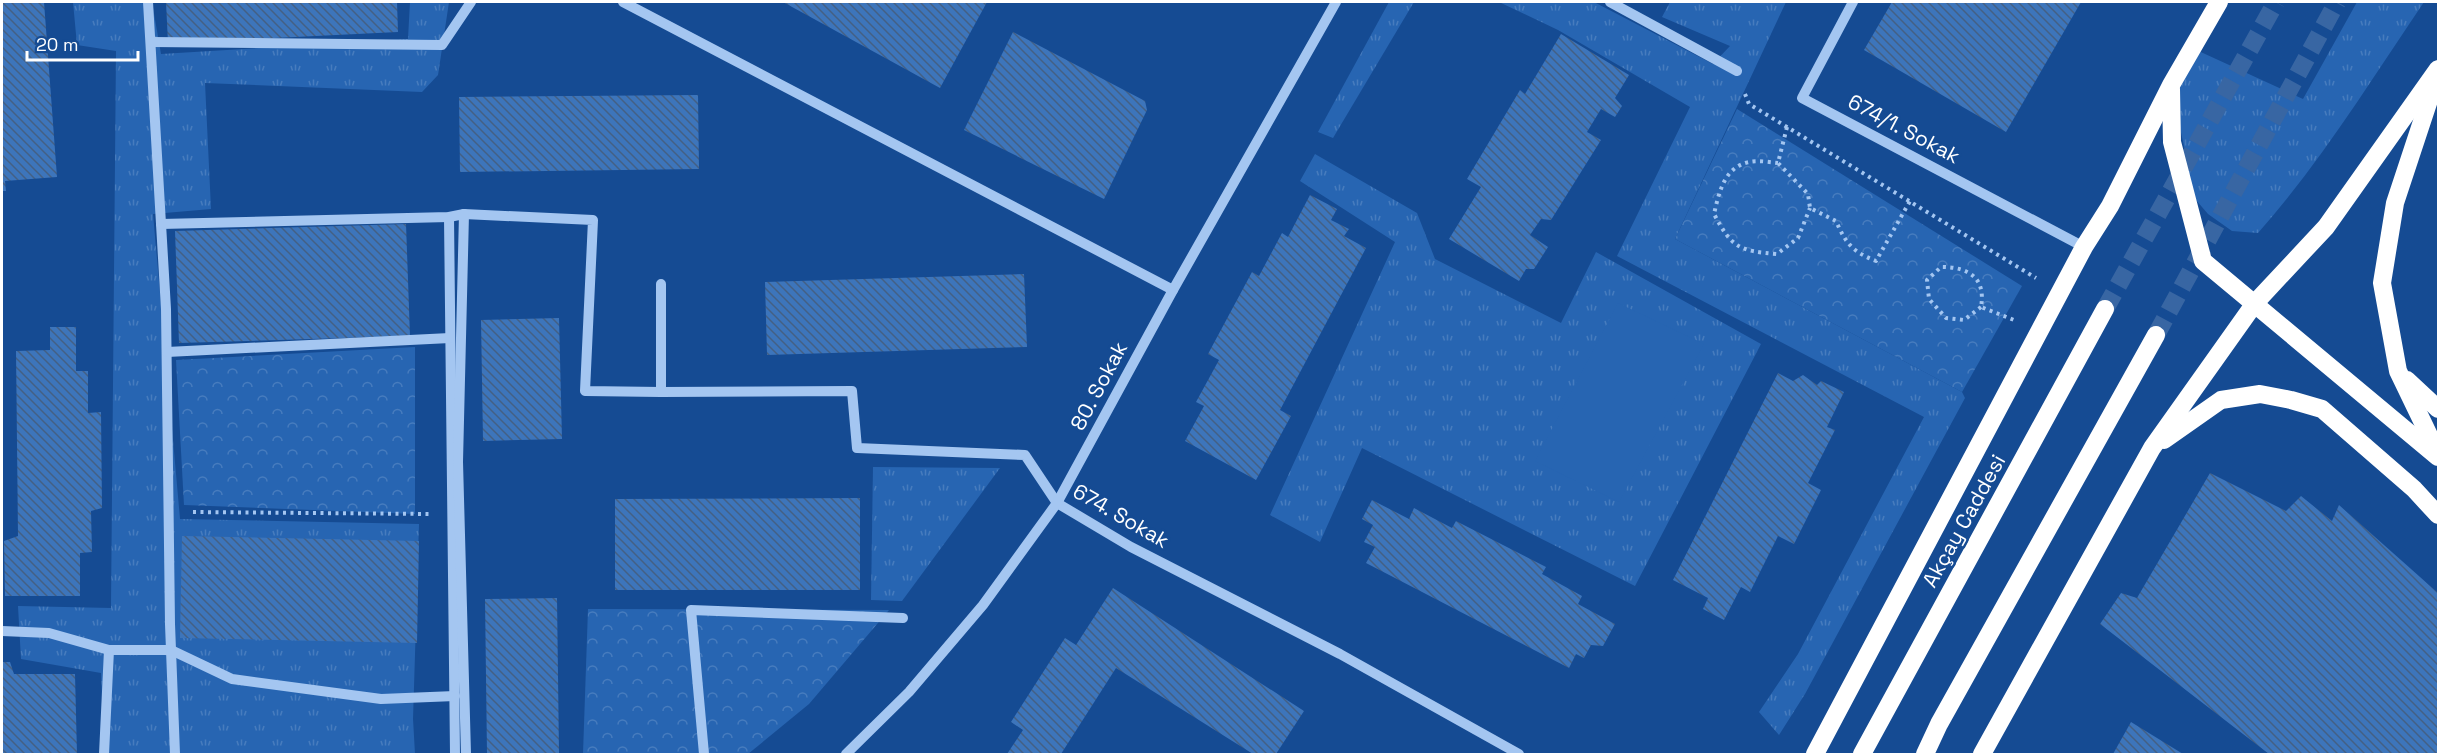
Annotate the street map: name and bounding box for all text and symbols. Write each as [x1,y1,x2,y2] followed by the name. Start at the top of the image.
[27,24,138,62] scale bar
[36,33,79,56] text: 20 m
[1844,88,1965,169] street label: 674/1. Sokak
[1064,337,1133,435] street label: 80. Sokak
[1916,450,2011,592] street label: Akçay Caddesi
[1068,477,1174,554] street label: 674. Sokak

